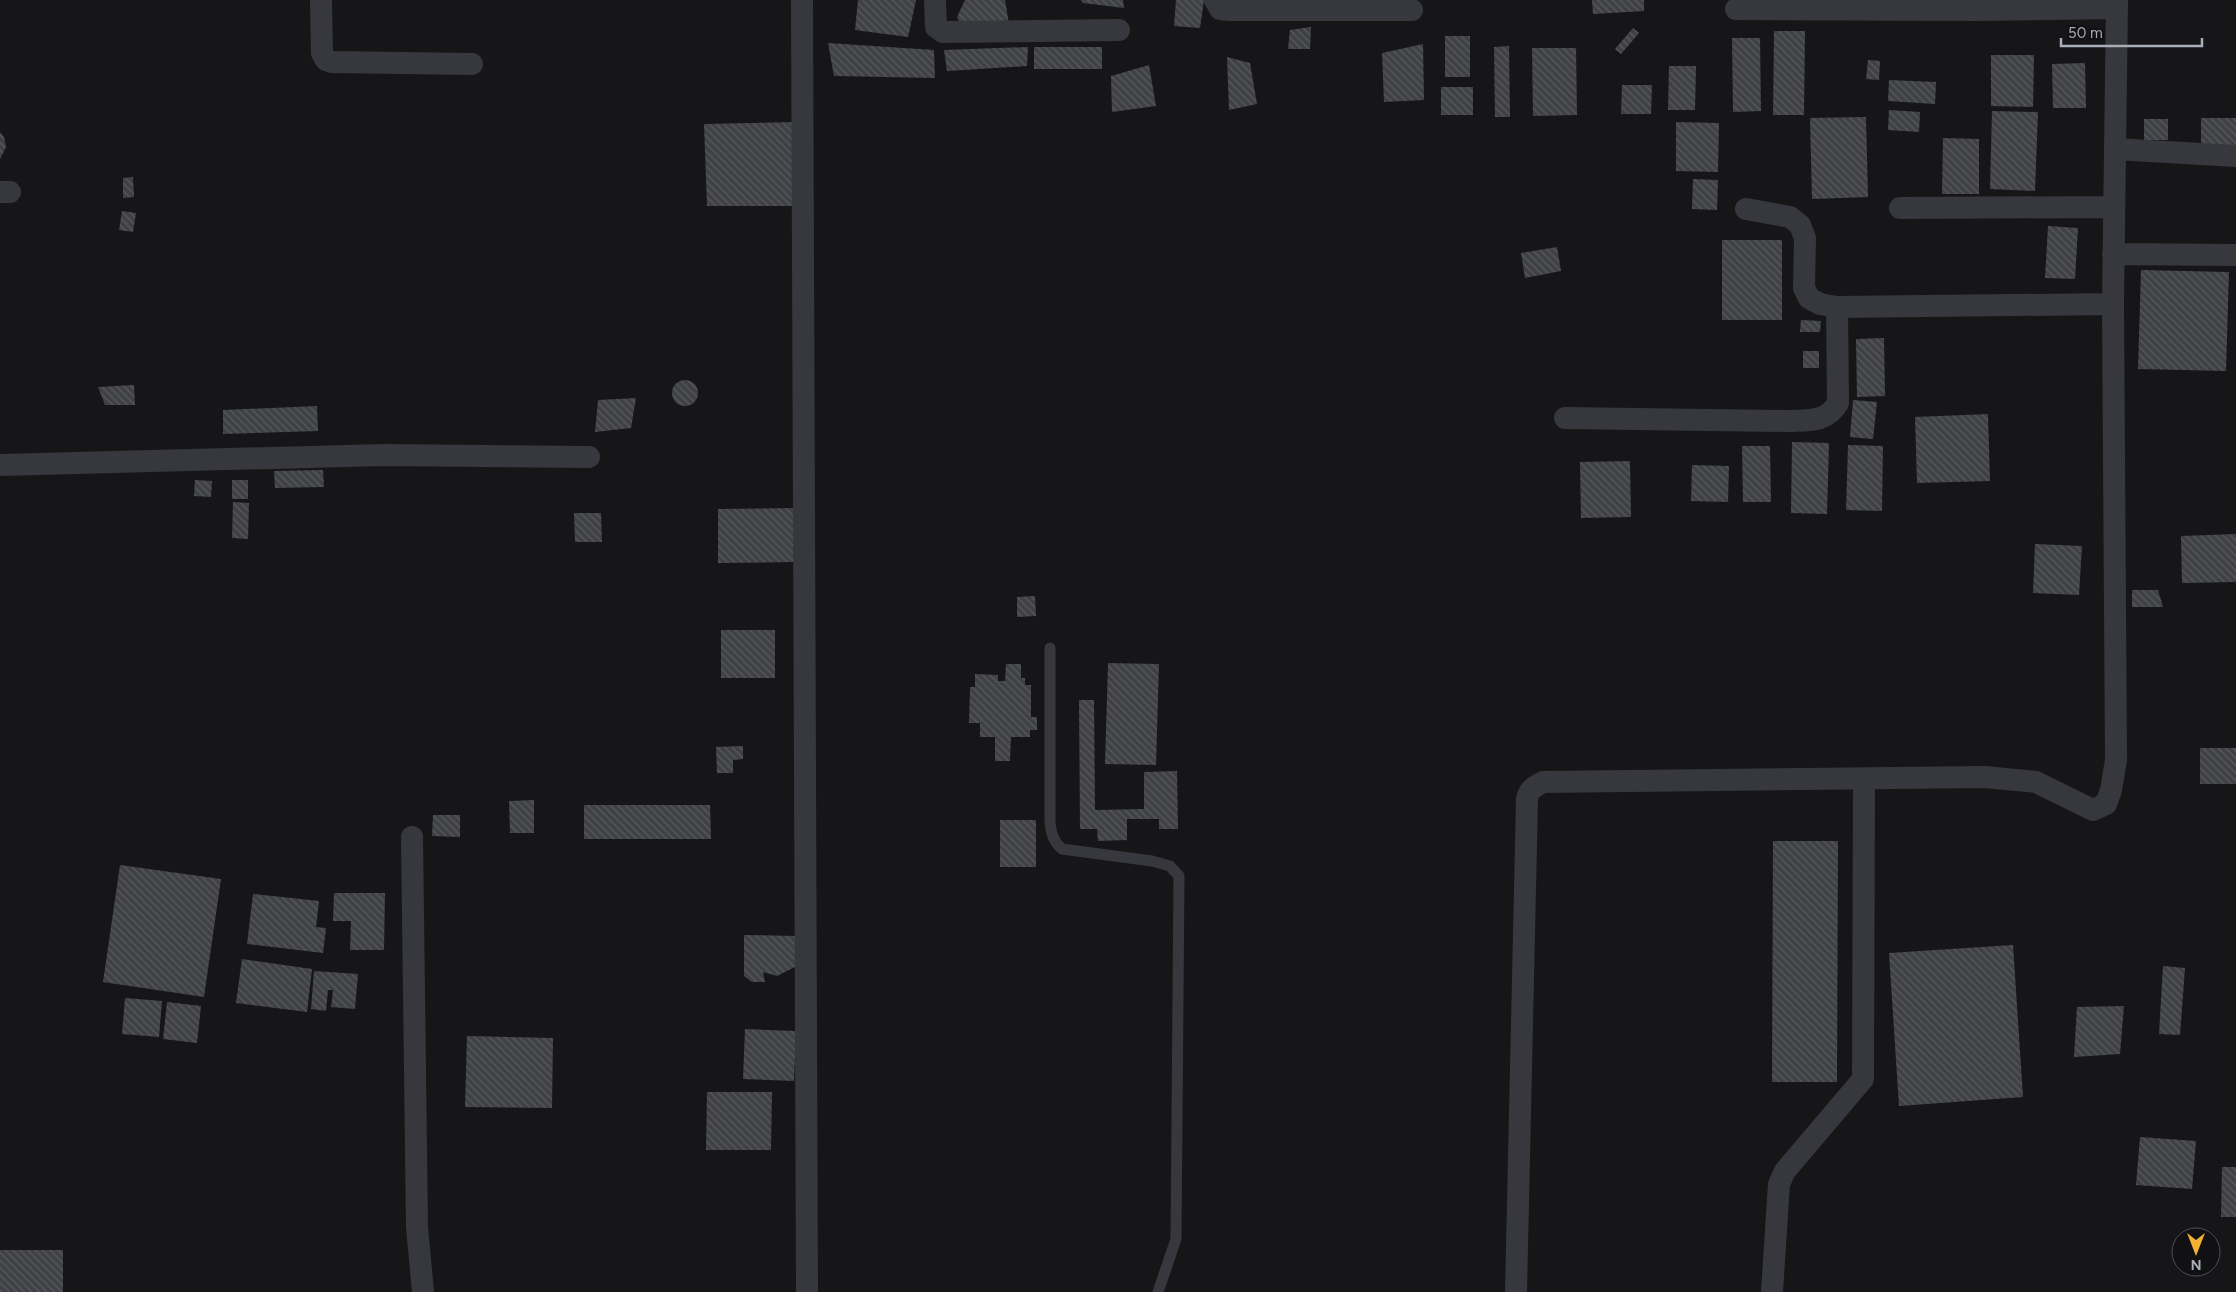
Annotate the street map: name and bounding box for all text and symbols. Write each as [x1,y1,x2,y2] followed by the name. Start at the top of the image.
[2061,15,2202,47] scale bar
[2068,24,2103,42] text: 50 m
[2171,1227,2221,1277] north arrow
[2191,1256,2201,1273] text: N

